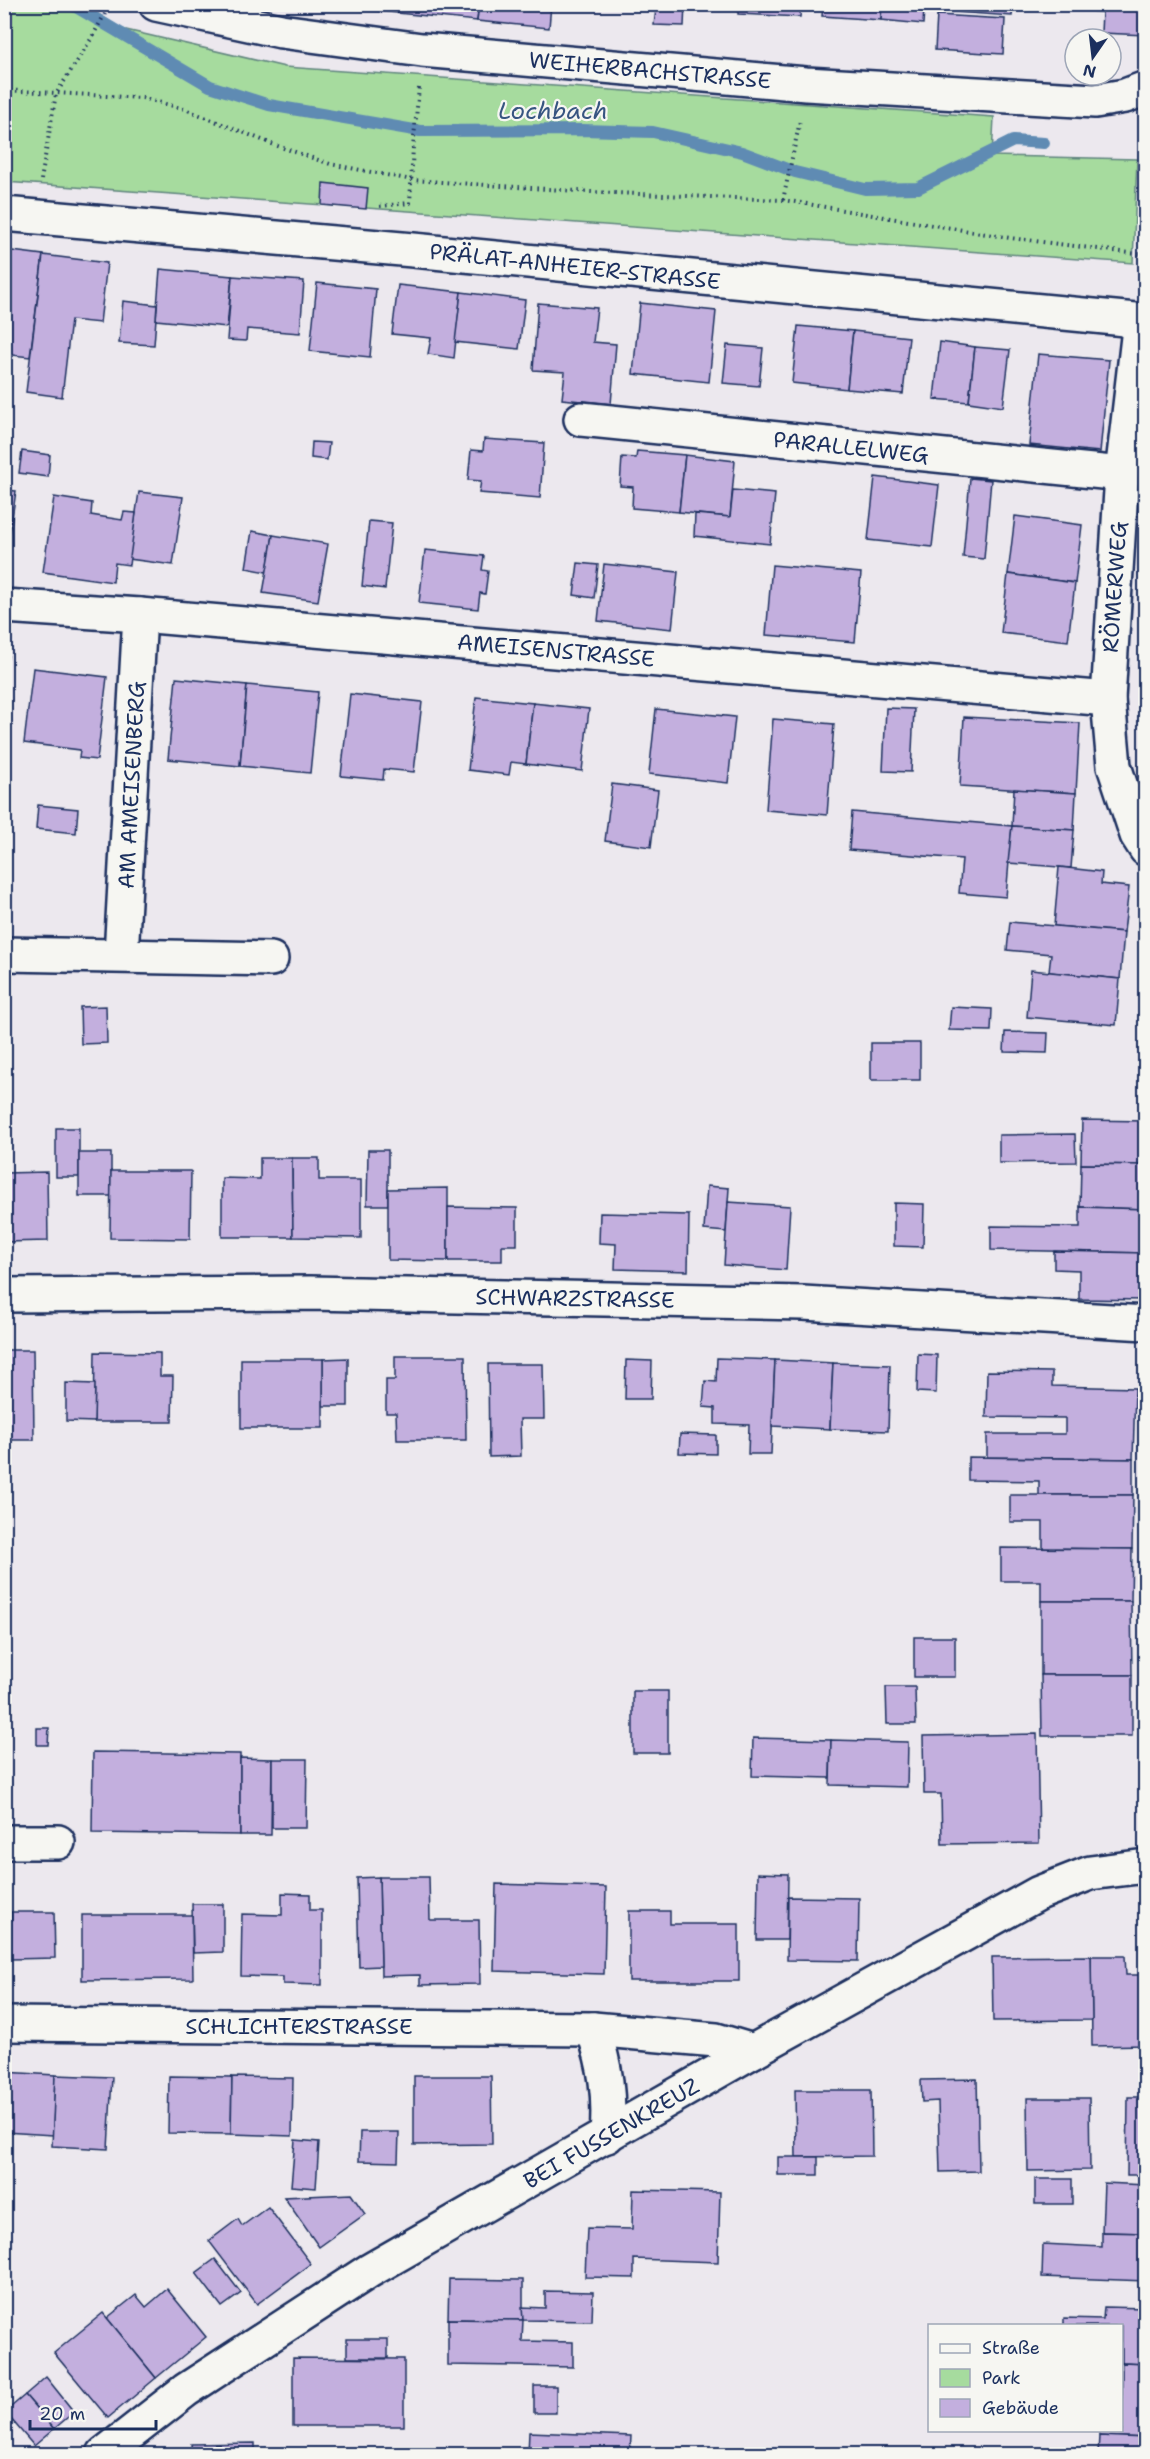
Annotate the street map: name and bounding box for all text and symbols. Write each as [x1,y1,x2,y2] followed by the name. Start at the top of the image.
[1063,27,1123,87] north arrow
[528,45,772,96] street label: WEIHERBACHSTRASSE
[1081,59,1098,83] text: N
[498,95,608,127] water label: Lochbach
[428,237,722,296] street label: PRÄLAT-ANHEIER-STRASSE
[772,425,930,470] street label: PARALLELWEG
[1095,520,1134,654] street label: RÖMERWEG
[456,627,656,674] street label: AMEISENSTRASSE
[112,680,151,890] street label: AM AMEISENBERG
[475,1282,675,1315] street label: SCHWARZSTRASSE
[185,2012,413,2041] street label: SCHLICHTERSTRASSE
[518,2071,704,2196] street label: BEI FUSSENKREUZ
[928,2324,1123,2432] legend
[982,2336,1040,2360] text: Straße
[982,2366,1021,2390] text: Park
[30,2393,156,2431] scale bar
[982,2396,1059,2420] text: Gebäude
[39,2402,85,2426] text: 20 m

